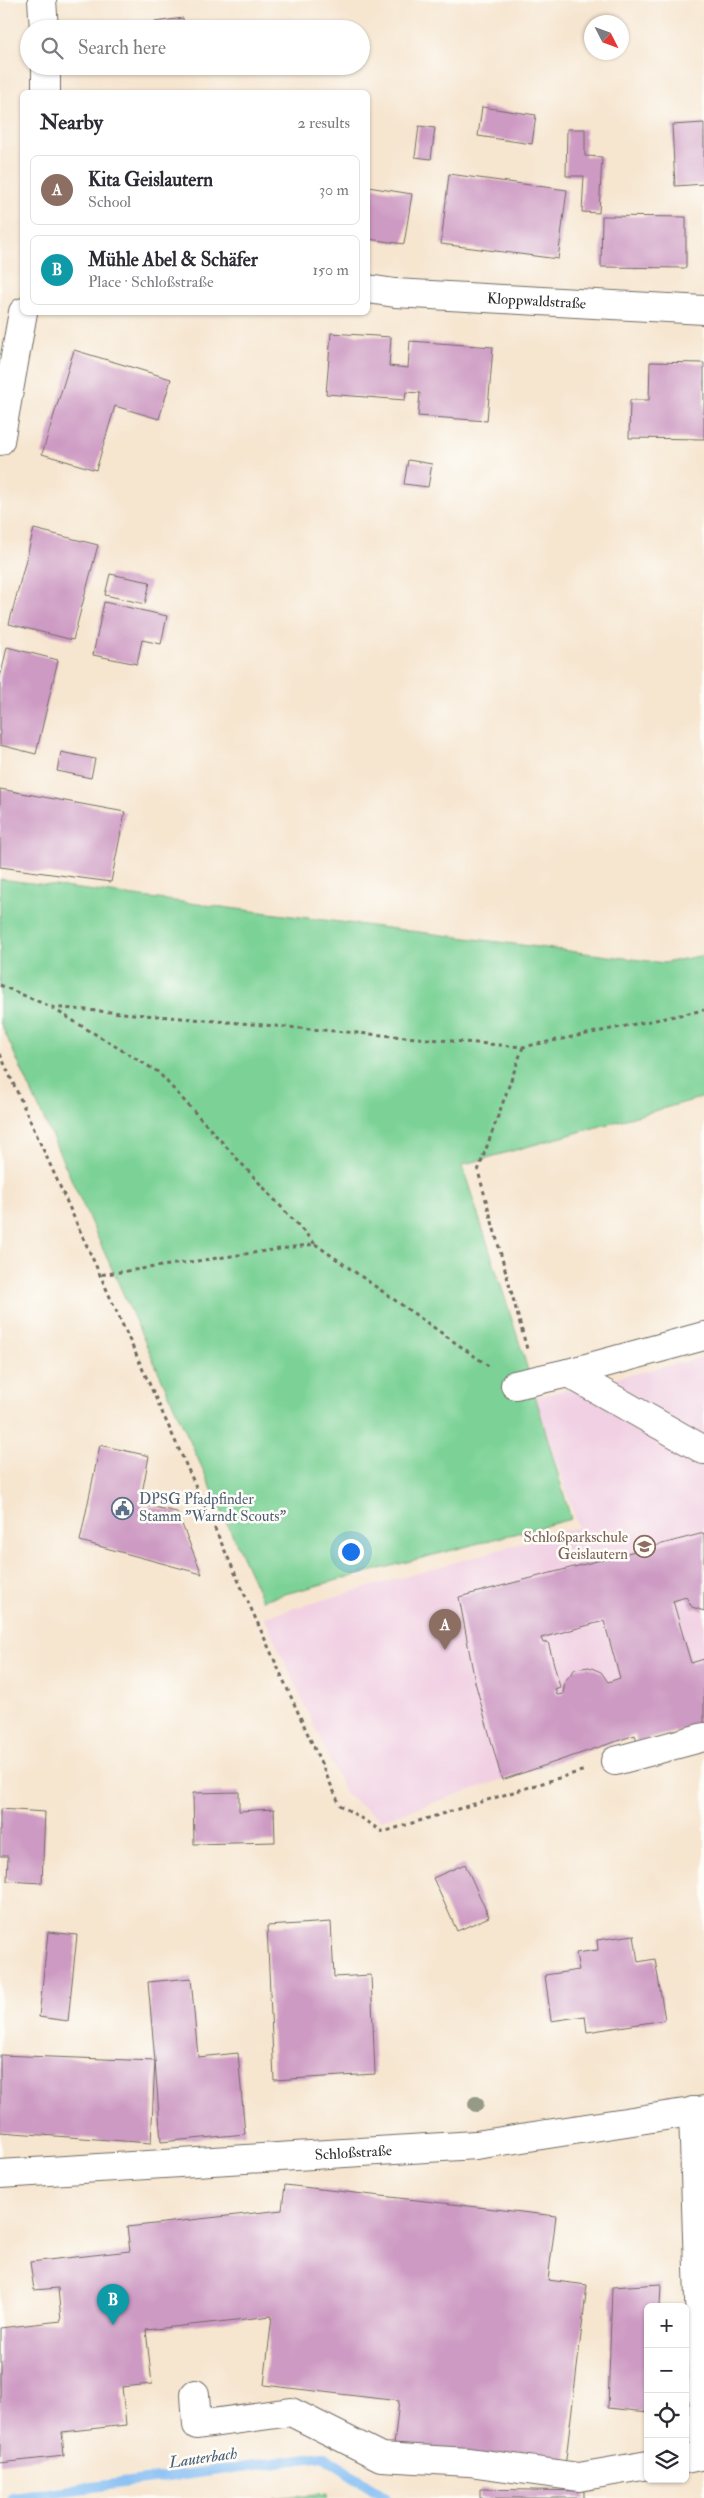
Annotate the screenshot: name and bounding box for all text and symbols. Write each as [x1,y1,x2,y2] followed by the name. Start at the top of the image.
[584,15,629,60] north arrow
[20,20,370,75] search box
[38,34,66,62] icon: search
[78,36,166,60] text: Search here
[40,109,103,136] text: Nearby
[297,113,350,133] text: 2 results
[88,168,213,192] text: Kita Geislautern
[52,180,62,200] text: A
[319,180,349,200] text: 30 m
[88,192,131,212] text: School
[88,248,258,272] text: Mühle Abel & Schäfer
[52,260,62,280] text: B
[312,260,349,280] text: 150 m
[88,272,214,292] text: Place · Schloßstraße
[486,289,587,313] street label: Kloppwaldstraße
[139,1490,286,1526] place label: DPSG Pfadpfinder Stamm "Warndt Scouts"
[111,1496,135,1520] public building icon: DPSG Pfadpfinder Stamm "Warndt Scouts"
[524,1528,628,1564] place label: Schloßparkschule Geislautern
[632,1534,656,1558] school or university icon: Schloßparkschule Geislautern
[338,1539,364,1565] your location
[429,1609,461,1650] pin: A
[314,2141,393,2165] street label: Schloßstraße
[97,2284,129,2325] pin: B
[644,2303,689,2483] map controls
[644,2303,689,2348] button: +
[644,2348,689,2393] button: −
[644,2393,689,2438] button: locate
[644,2438,689,2483] button: layers
[167,2443,239,2473] water label: Lauterbach

